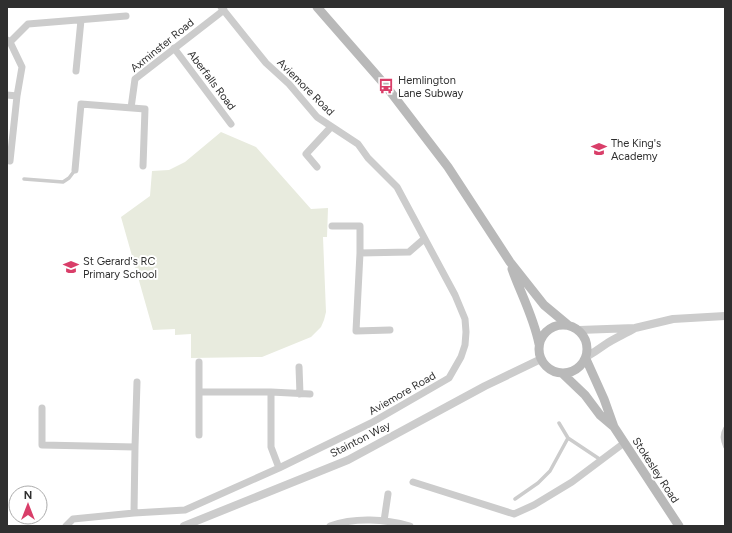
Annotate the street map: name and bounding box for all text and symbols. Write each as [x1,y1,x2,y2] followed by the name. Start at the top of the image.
[128,16,197,75] street label: Axminster Road
[185,48,238,113] street label: Aberfalls Road
[274,56,337,119] street label: Aviemore Road
[398,74,463,100] place label: Hemlington Lane Subway
[377,77,395,95] bus stop icon: Hemlington Lane Subway
[611,137,661,163] place label: The King's Academy
[590,140,608,158] school or university icon: The King's Academy
[83,255,157,281] place label: St Gerard's RC Primary School
[62,258,80,276] school or university icon: St Gerard's RC Primary School
[366,369,438,418] street label: Aviemore Road
[328,419,393,460] street label: Stainton Way
[630,435,682,506] street label: Stokesley Road
[8,485,48,525] north arrow
[24,489,32,502] text: N

